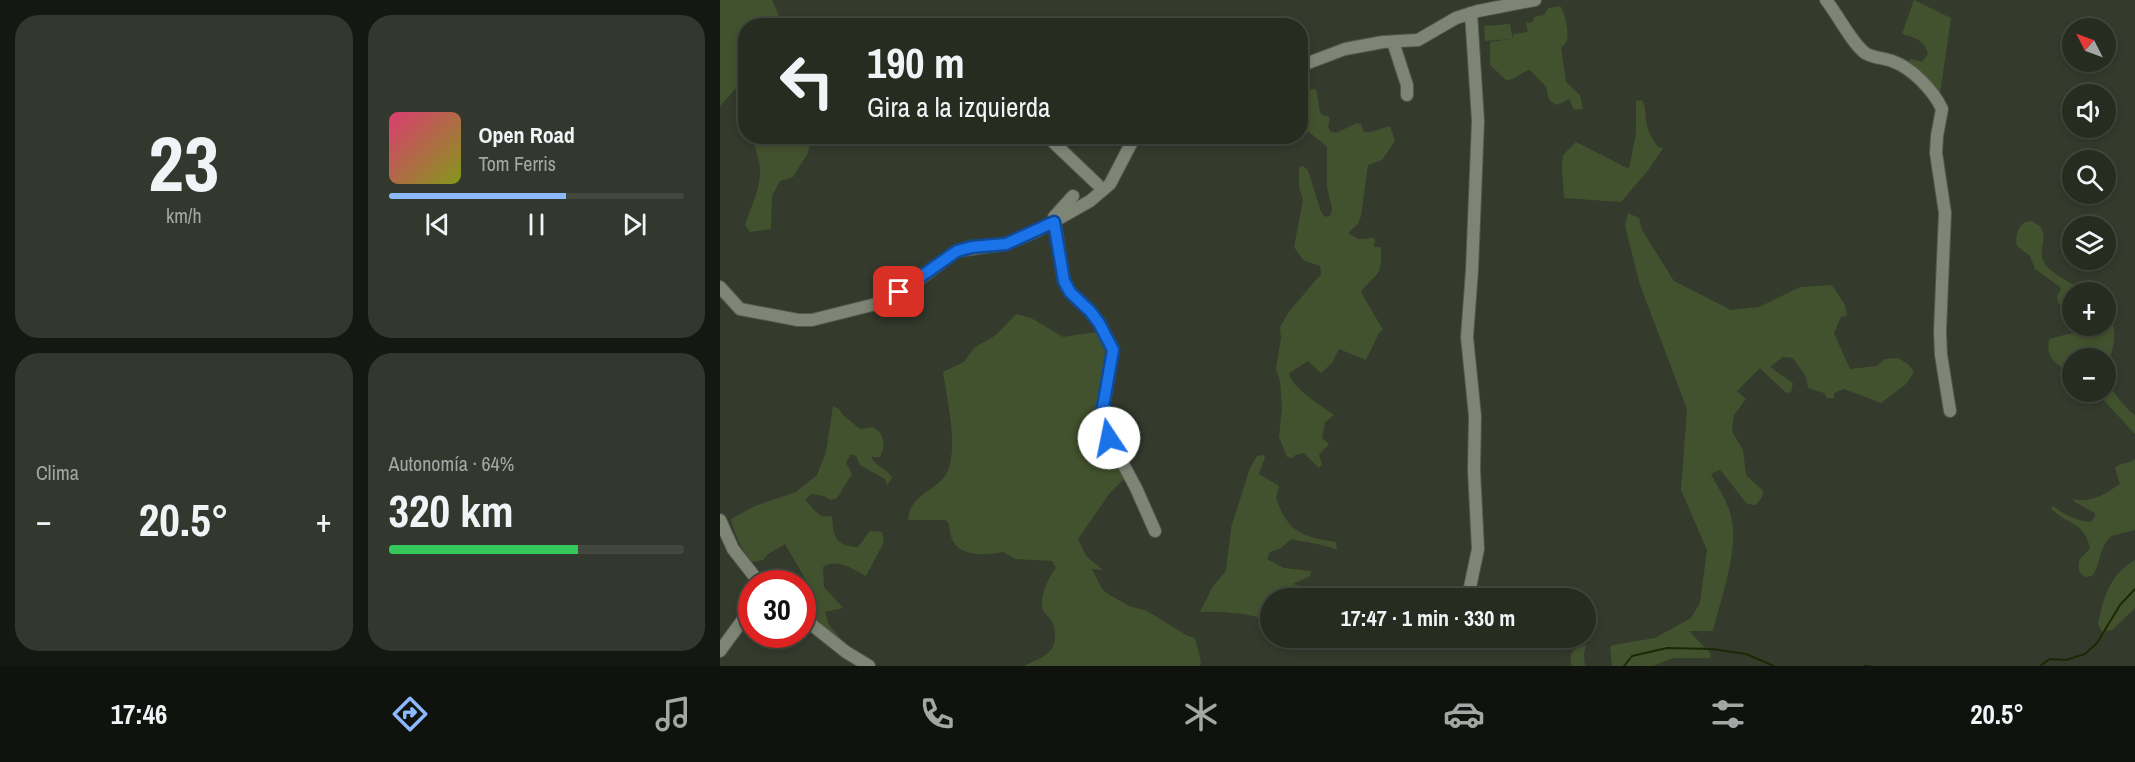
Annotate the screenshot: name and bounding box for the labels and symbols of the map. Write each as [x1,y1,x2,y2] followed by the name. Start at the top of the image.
[2062,18,2116,72] north arrow
[873,266,924,317] pin
[1077,406,1141,470] position arrow
[738,570,816,648] speed limit sign: 30

